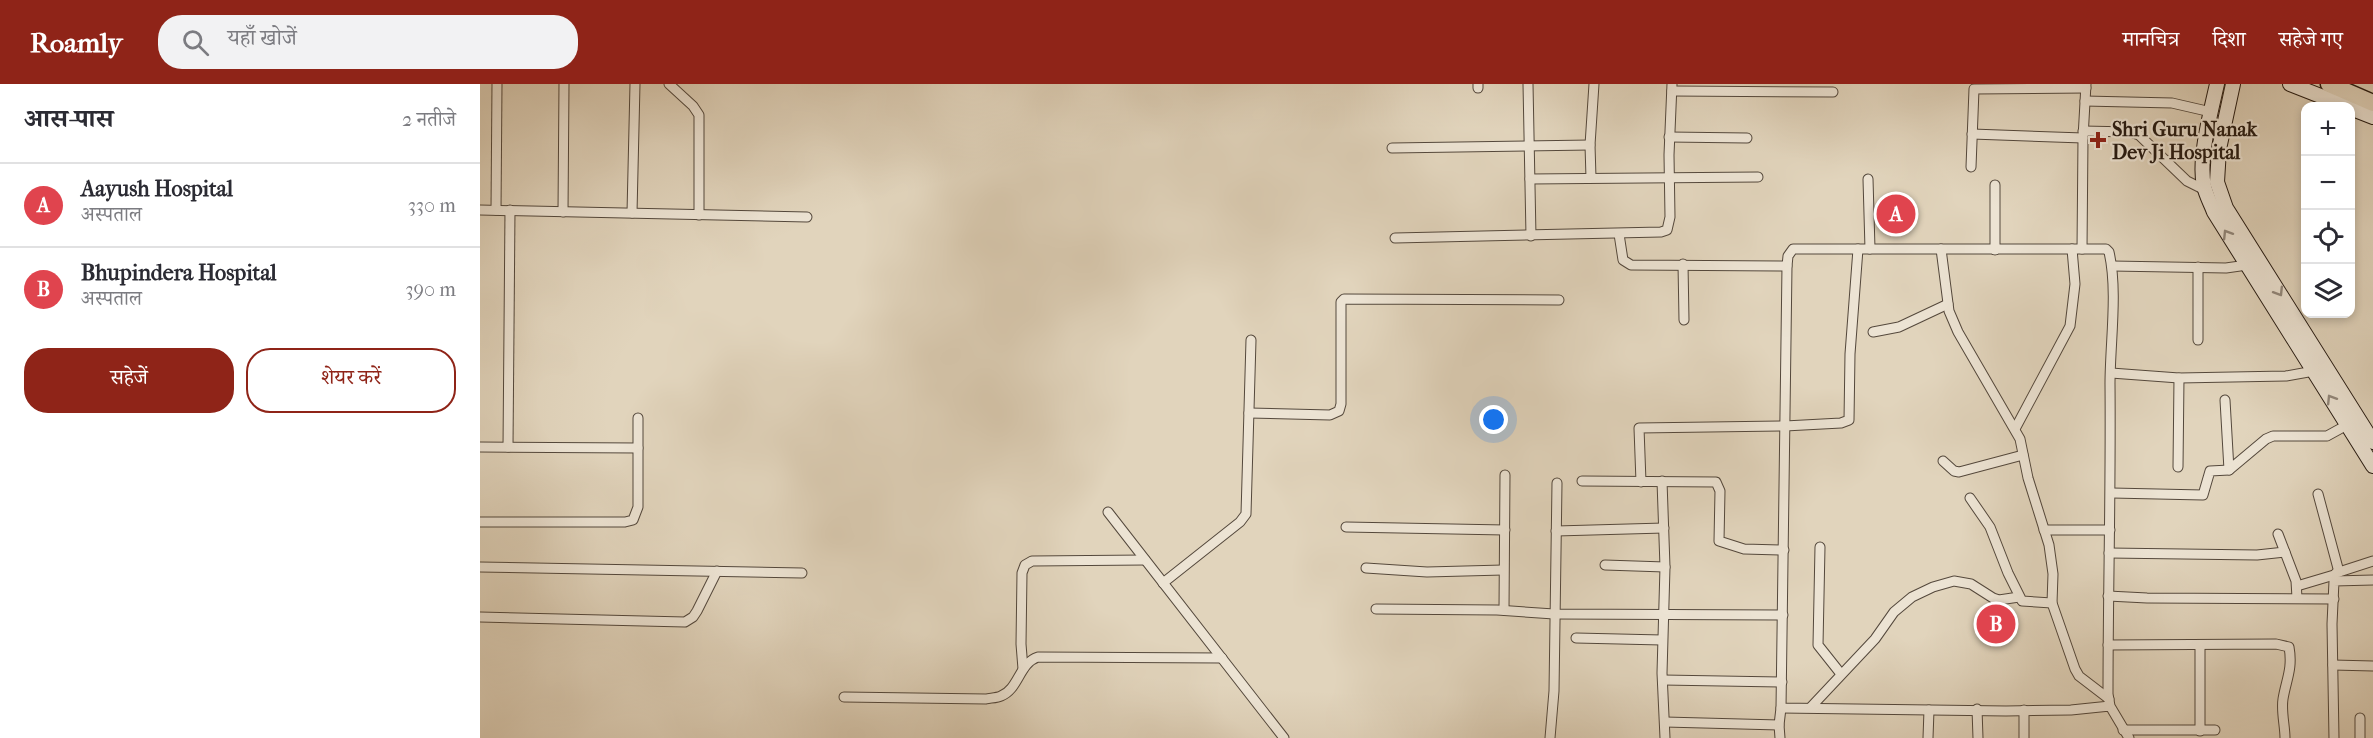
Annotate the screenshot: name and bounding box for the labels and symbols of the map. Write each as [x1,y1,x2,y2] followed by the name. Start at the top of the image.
[2112,118,2258,164] place label: Shri Guru Nanak Dev Ji Hospital
[2089,131,2107,149] marker: Shri Guru Nanak Dev Ji Hospital
[1876,192,1916,236] pin: A
[2223,230,2235,240] one-way arrow
[2271,286,2283,296] one-way arrow
[2326,395,2338,405] one-way arrow
[1479,405,1508,434] your location
[1976,602,2016,646] pin: B

